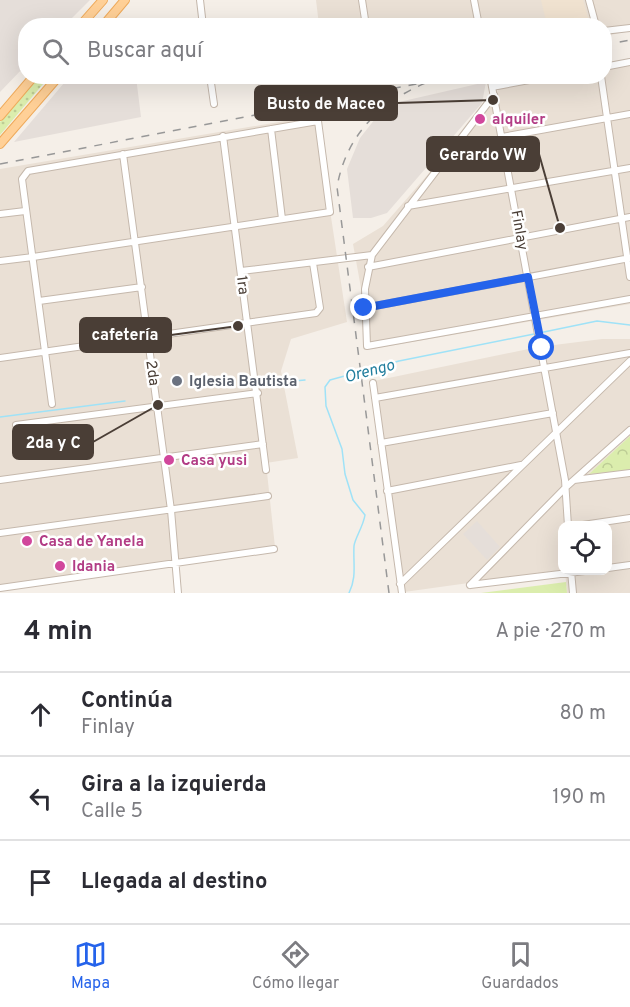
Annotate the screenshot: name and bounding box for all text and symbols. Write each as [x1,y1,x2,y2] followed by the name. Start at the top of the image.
[18,18,612,84] search box
[39,35,72,68] icon: search
[87,38,203,65] text: Buscar aquí
[255,86,397,120] callout: Busto de Maceo
[267,95,385,115] text: Busto de Maceo
[492,111,546,130] place label: alquiler
[473,112,487,126] marker: alquiler
[427,137,539,171] callout: Gerardo VW
[439,146,527,166] text: Gerardo VW
[506,209,531,252] street label: Finlay
[231,275,252,296] street label: 1ra
[350,294,376,320] route end
[80,318,171,352] callout: cafetería
[91,326,159,346] text: cafetería
[528,334,554,360] route start
[342,356,397,388] water label: Orengo
[140,359,163,387] street label: 2da
[189,373,297,392] place label: Iglesia Bautista
[170,374,184,388] marker: Iglesia Bautista
[13,425,93,459] callout: 2da y C
[25,434,81,454] text: 2da y C
[181,452,247,471] place label: Casa yusi
[162,453,176,467] marker: Casa yusi
[558,521,612,575] map controls
[558,521,612,575] button: locate
[39,533,144,552] place label: Casa de Yanela
[20,534,34,548] marker: Casa de Yanela
[72,558,115,577] place label: Idania
[53,559,67,573] marker: Idania
[24,616,93,649] text: 4 min
[496,619,606,645] text: A pie · 270 m
[81,688,173,715] text: Continúa
[24,698,57,731] icon: ahead
[560,701,606,727] text: 80 m
[81,715,135,741] text: Finlay
[81,772,267,799] text: Gira a la izquierda
[24,782,57,815] icon: left
[552,785,606,811] text: 190 m
[81,799,143,825] text: Calle 5
[24,866,57,899] icon: arrive
[81,869,267,896] text: Llegada al destino
[71,938,110,994] tab: Mapa
[252,938,339,994] tab: Cómo llegar
[481,938,559,994] tab: Guardados

